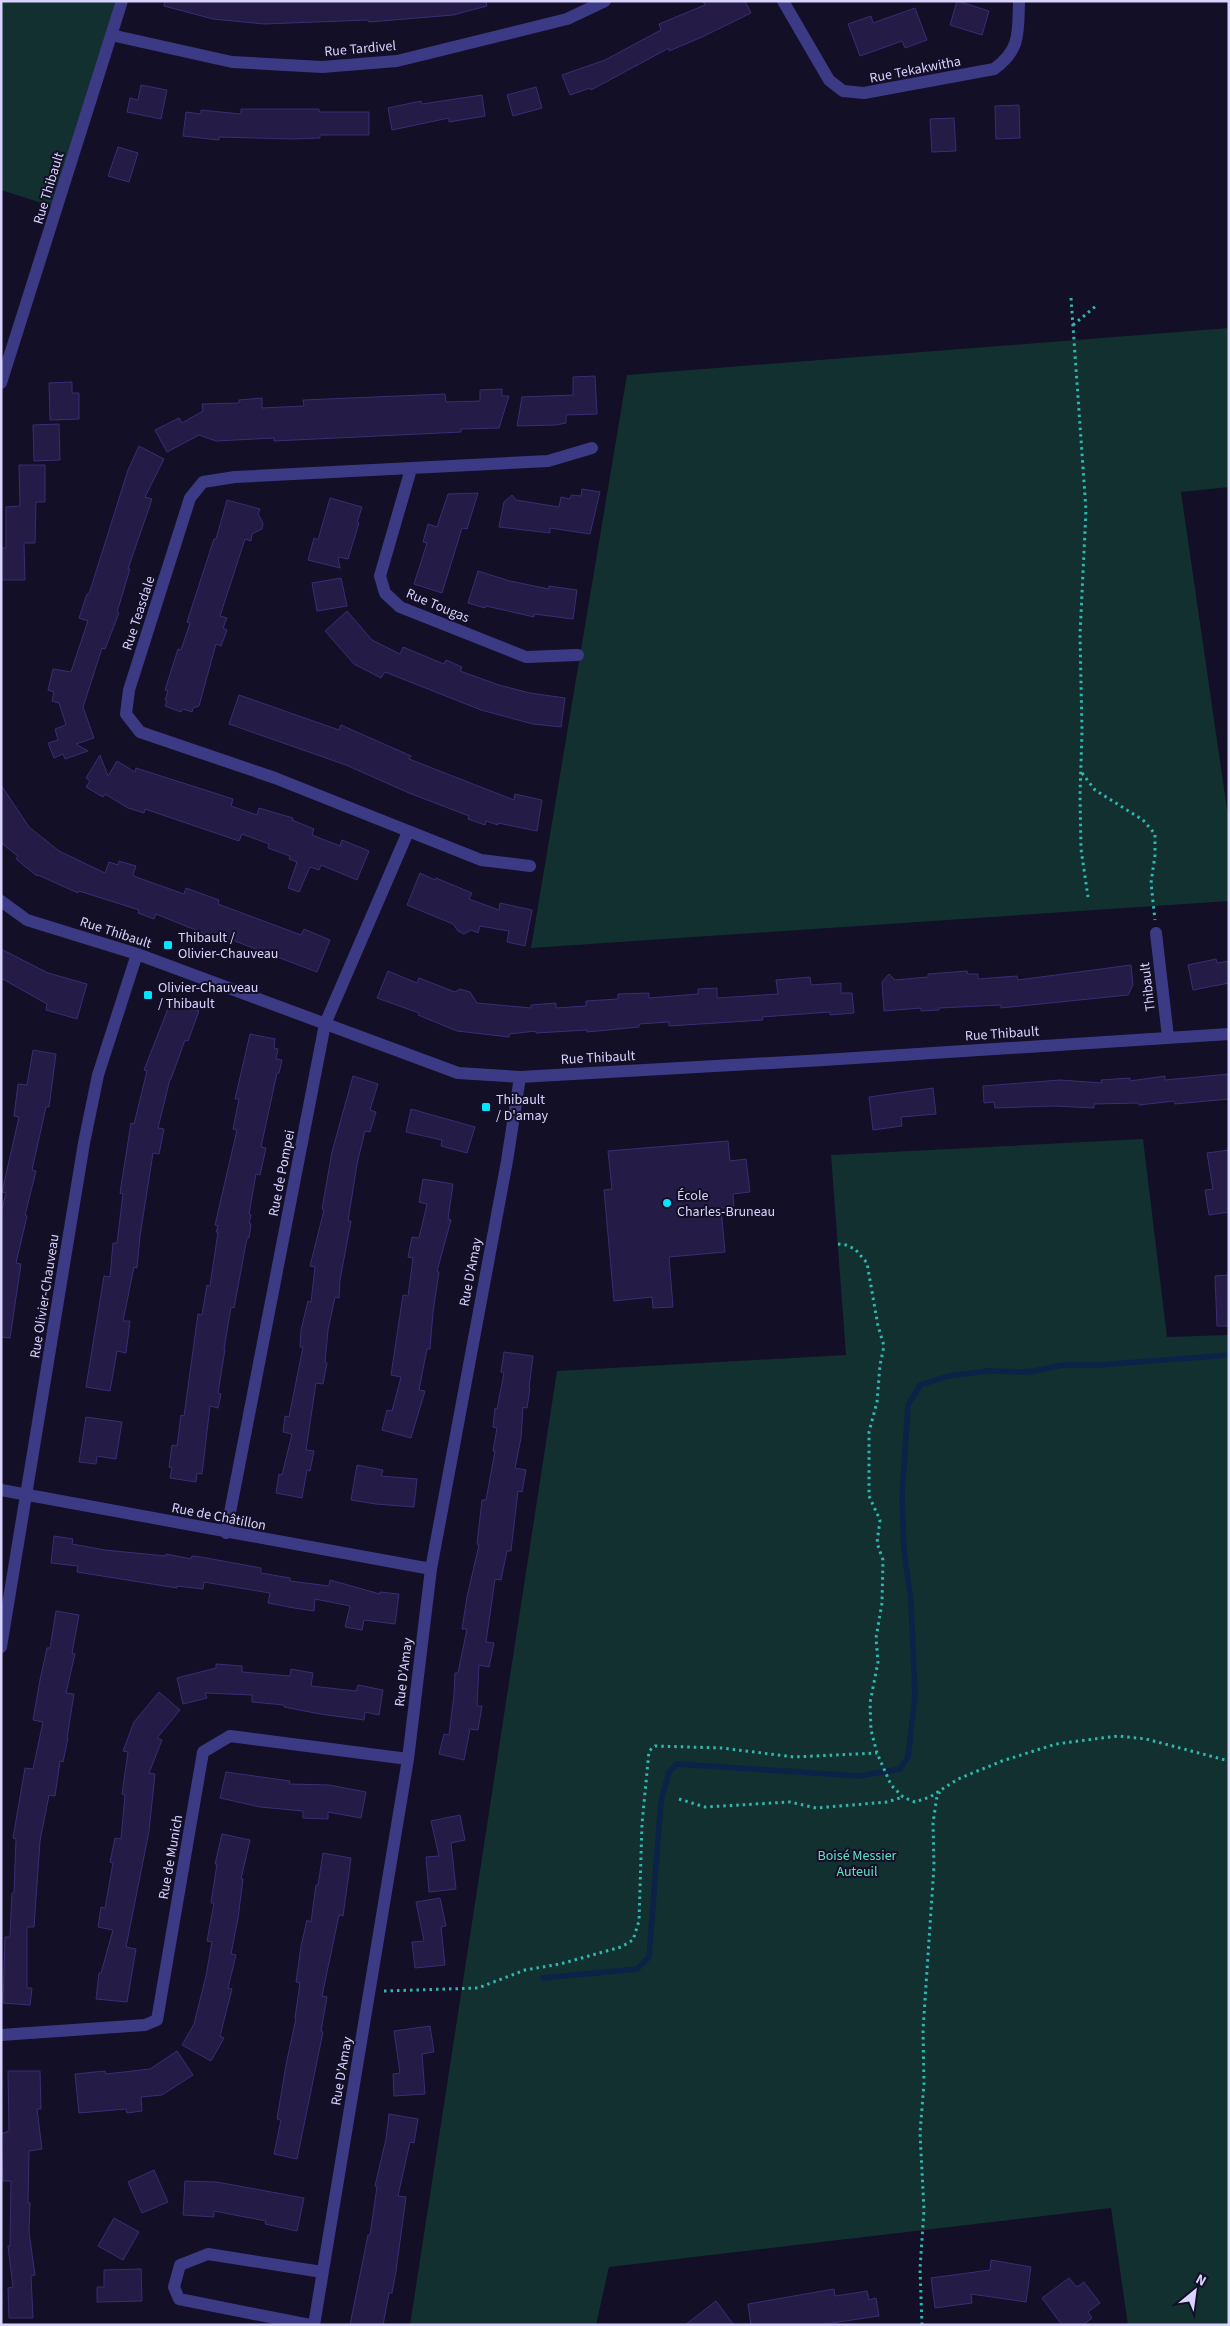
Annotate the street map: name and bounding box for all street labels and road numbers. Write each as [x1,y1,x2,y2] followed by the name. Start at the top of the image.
[323,36,397,62] street label: Rue Tardivel
[868,51,963,89] street label: Rue Tekakwitha
[29,150,69,227] street label: Rue Thibault
[118,574,160,653] street label: Rue Teasdale
[403,584,472,628] street label: Rue Tougas
[77,912,154,954] street label: Rue Thibault
[1135,961,1161,1012] street label: Thibault
[964,1021,1040,1047] street label: Rue Thibault
[560,1046,636,1070] street label: Rue Thibault
[264,1128,300,1218] street label: Rue de Pompei
[25,1233,65,1360] street label: Rue Olivier-Chauveau
[455,1236,488,1308] street label: Rue D'Amay
[170,1498,268,1536] street label: Rue de Châtillon
[390,1636,418,1708] street label: Rue D'Amay
[154,1813,188,1901] street label: Rue de Munich
[326,2035,358,2107] street label: Rue D'Amay

